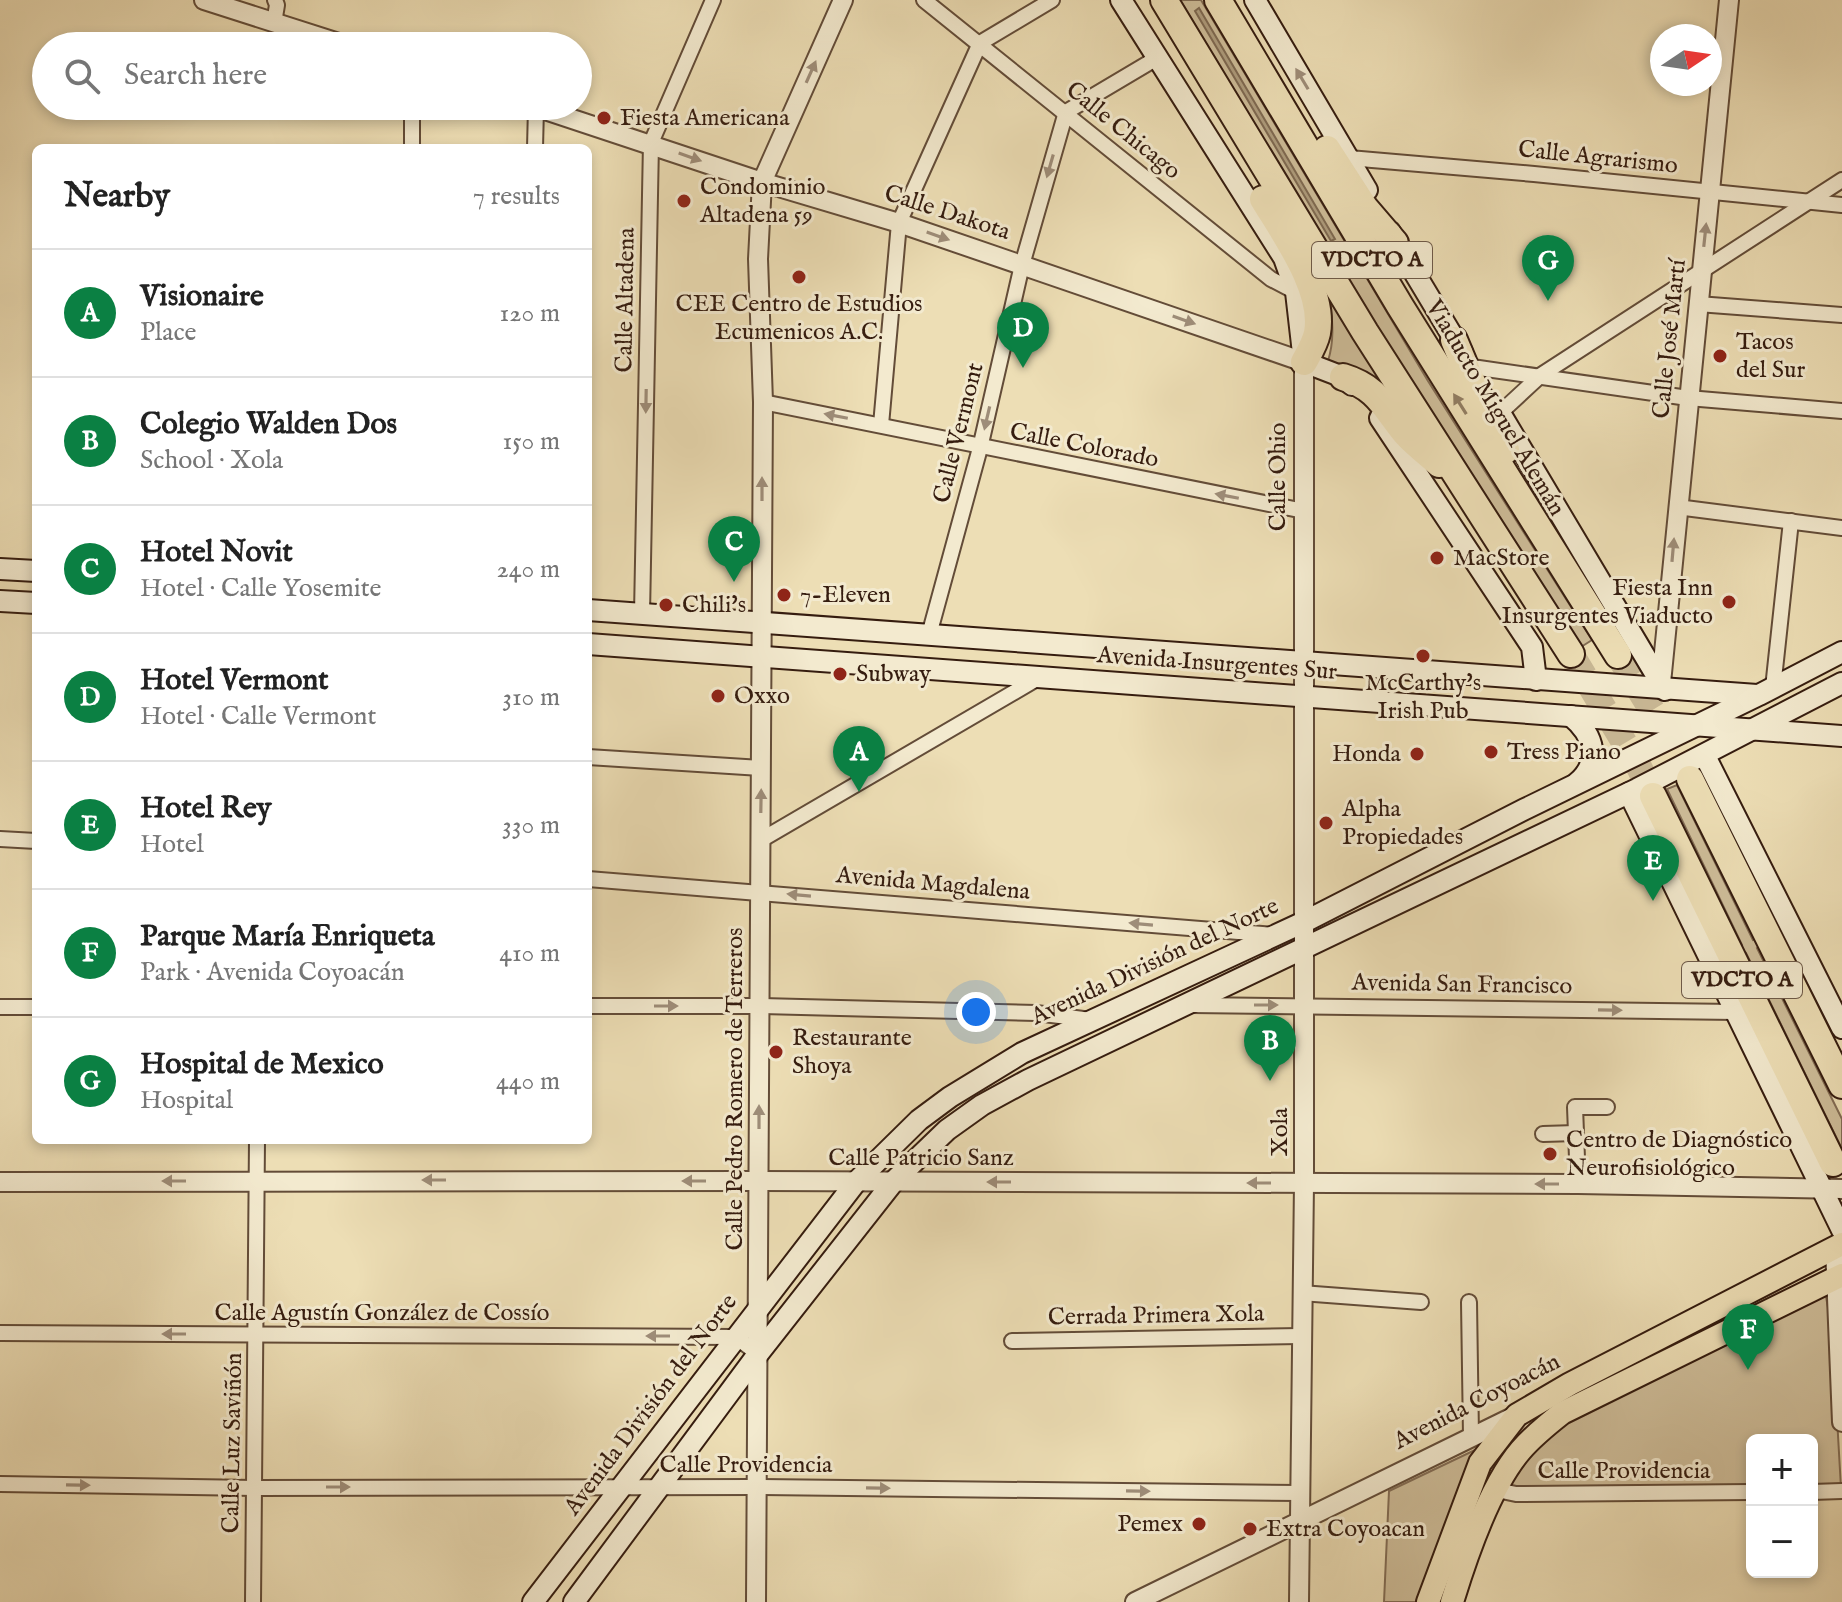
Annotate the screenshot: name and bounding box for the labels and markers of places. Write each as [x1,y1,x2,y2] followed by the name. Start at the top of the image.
[620,103,790,134] place label: Fiesta Americana
[595,109,613,127] marker: Fiesta Americana
[699,172,826,231] place label: Condominio Altadena 59
[675,192,693,210] marker: Condominio Altadena 59
[1522,235,1574,301] pin: G
[790,268,808,286] marker: CEE Centro de Estudios Ecumenicos A.C.
[675,289,923,348] place label: CEE Centro de Estudios Ecumenicos A.C.
[997,302,1049,368] pin: D
[1736,327,1805,386] place label: Tacos del Sur
[1711,347,1729,365] marker: Tacos del Sur
[708,516,760,582] pin: C
[1453,543,1549,574] place label: MacStore
[1428,549,1446,567] marker: MacStore
[1501,573,1713,632] place label: Fiesta Inn Insurgentes Viaducto
[800,580,891,611] place label: 7-Eleven
[775,586,793,604] marker: 7-Eleven
[682,590,746,621] place label: Chili's
[1720,593,1738,611] marker: Fiesta Inn Insurgentes Viaducto
[657,596,675,614] marker: Chili's
[1414,647,1432,665] marker: McCarthy's Irish Pub
[856,659,931,690] place label: Subway
[831,665,849,683] marker: Subway
[1365,668,1481,727] place label: McCarthy's Irish Pub
[734,681,790,712] place label: Oxxo
[709,687,727,705] marker: Oxxo
[833,726,885,792] pin: A
[1507,737,1621,768] place label: Tress Piano
[1332,739,1402,770] place label: Honda
[1482,743,1500,761] marker: Tress Piano
[1408,745,1426,763] marker: Honda
[1341,794,1463,853] place label: Alpha Propiedades
[1317,814,1335,832] marker: Alpha Propiedades
[1627,835,1679,901] pin: E
[1244,1015,1296,1081] pin: B
[792,1023,912,1082] place label: Restaurante Shoya
[767,1043,785,1061] marker: Restaurante Shoya
[1566,1125,1792,1184] place label: Centro de Diagnóstico Neurofisiológico
[1541,1145,1559,1163] marker: Centro de Diagnóstico Neurofisiológico
[1722,1304,1774,1370] pin: F
[1117,1509,1183,1540] place label: Pemex
[1266,1514,1425,1545] place label: Extra Coyoacan
[1190,1515,1208,1533] marker: Pemex
[1241,1520,1259,1538] marker: Extra Coyoacan

